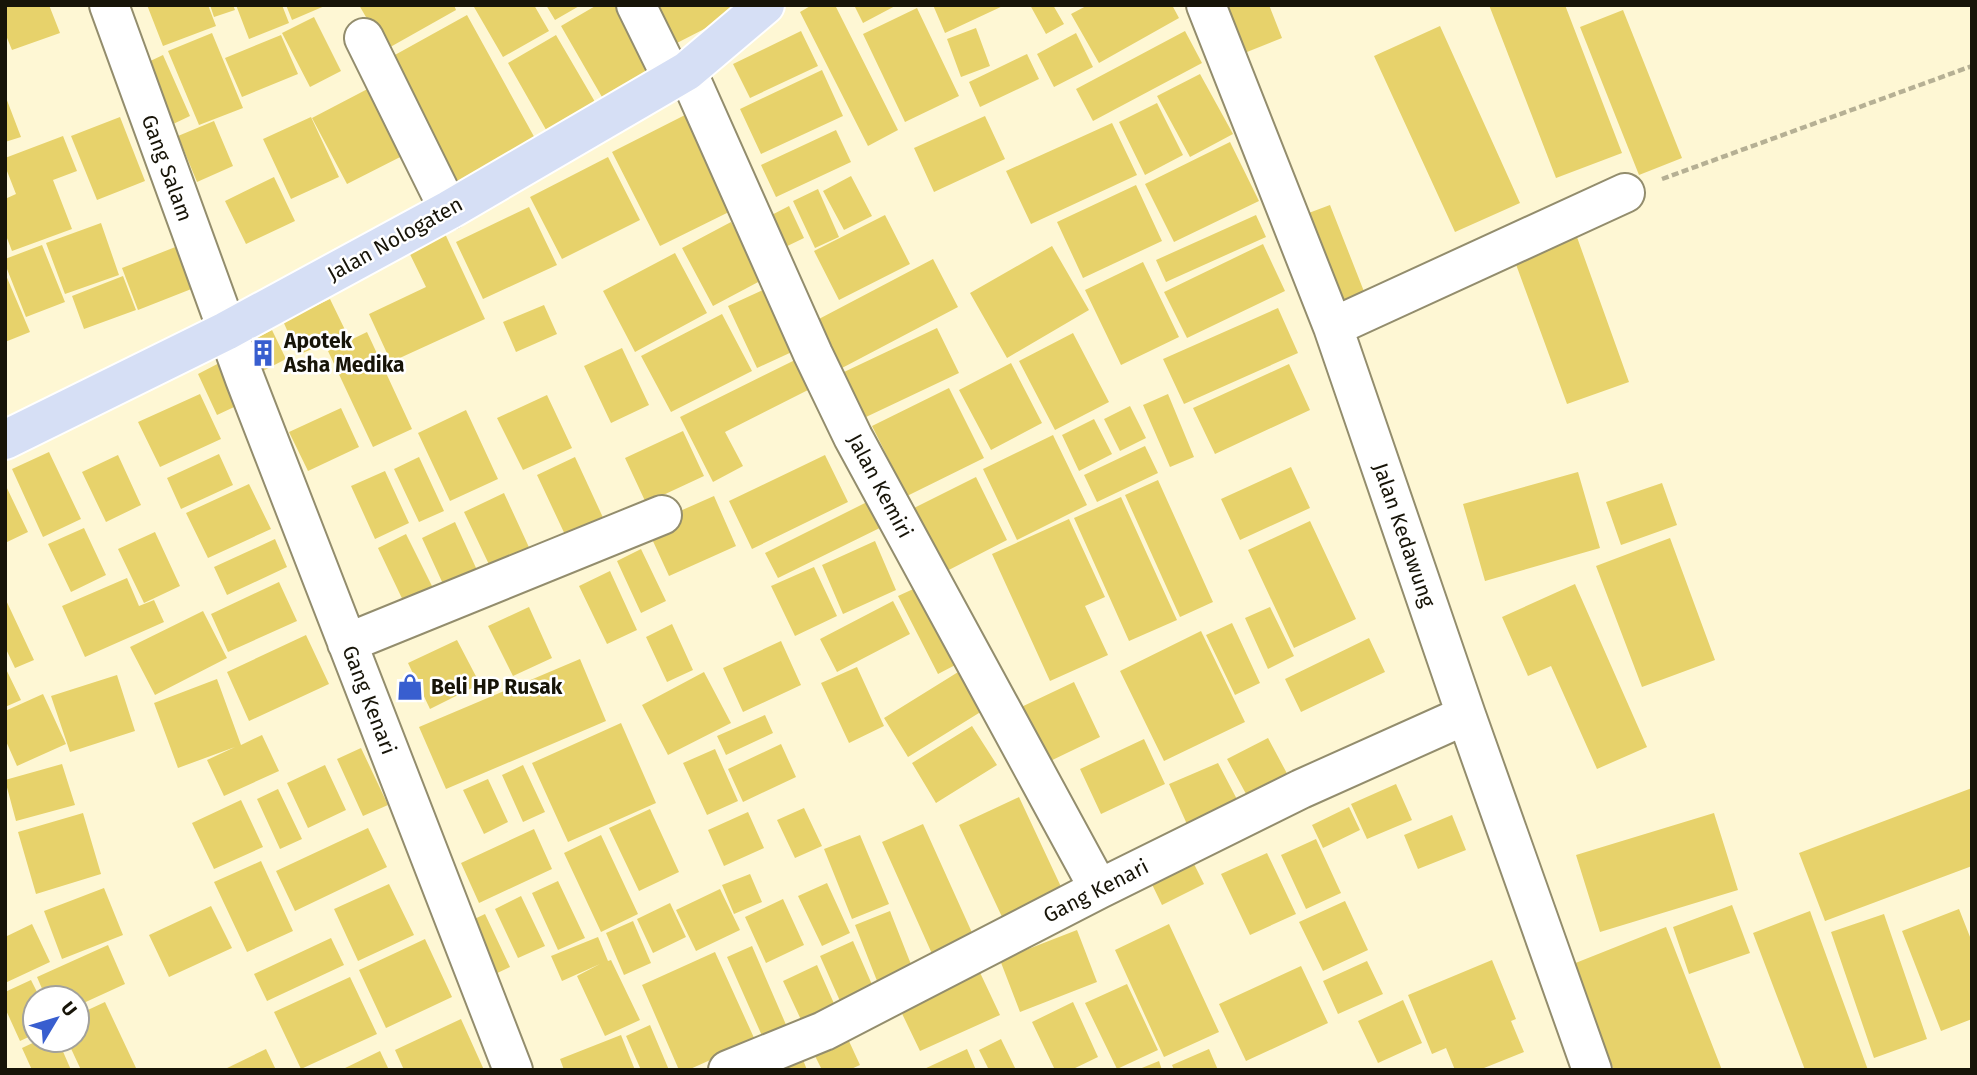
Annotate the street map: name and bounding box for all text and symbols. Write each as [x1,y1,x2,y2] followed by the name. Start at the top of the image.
[136,111,198,225] street label: Gang Salam
[323,191,467,287] street label: Jalan Nologaten
[283,328,405,378] place label: Apotek Asha Medika
[248,338,278,368] building icon: Apotek Asha Medika
[842,429,918,543] street label: Jalan Kemiri
[1367,459,1441,611] street label: Jalan Kedawung
[336,642,402,758] street label: Gang Kenari
[395,672,425,702] shop icon: Beli HP Rusak
[431,674,563,700] place label: Beli HP Rusak
[1039,853,1153,929] street label: Gang Kenari
[21,984,91,1054] north arrow
[56,997,82,1021] text: U

